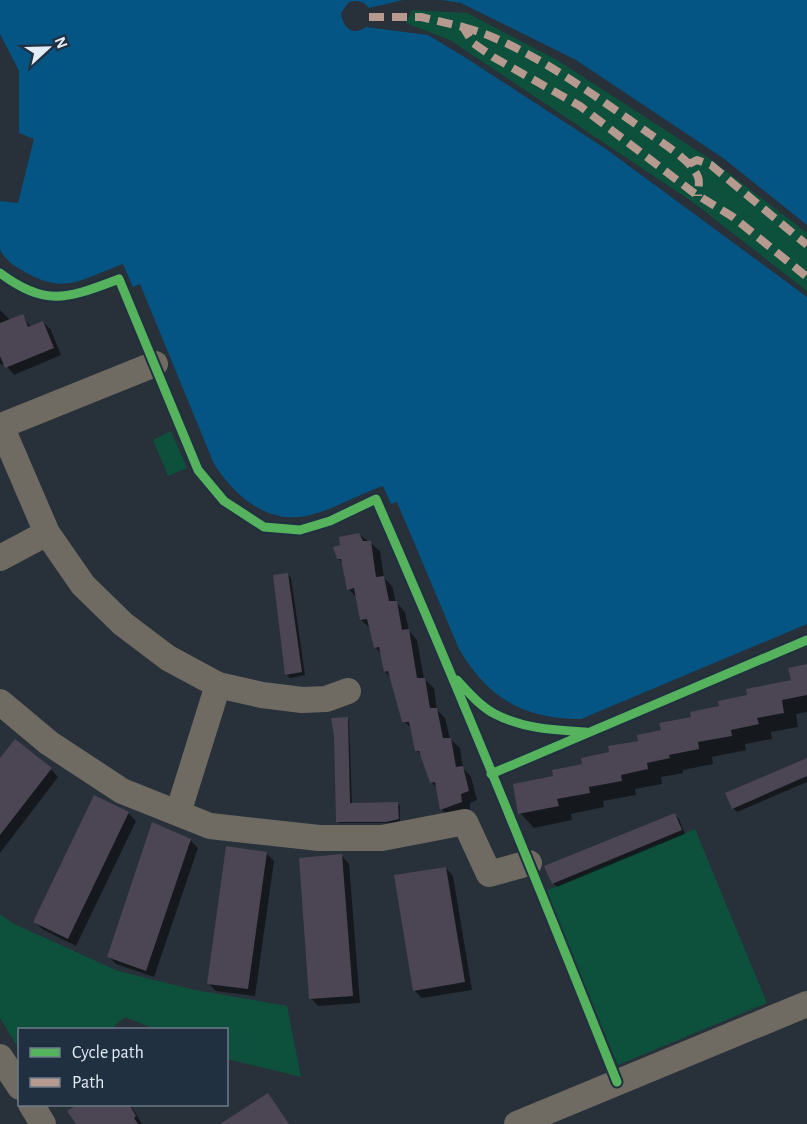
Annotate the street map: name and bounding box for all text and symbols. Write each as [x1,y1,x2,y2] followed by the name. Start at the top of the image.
[18,18,78,78] north arrow
[51,35,70,51] text: N
[18,1028,228,1106] legend
[72,1044,144,1062] text: Cycle path
[72,1074,104,1092] text: Path

